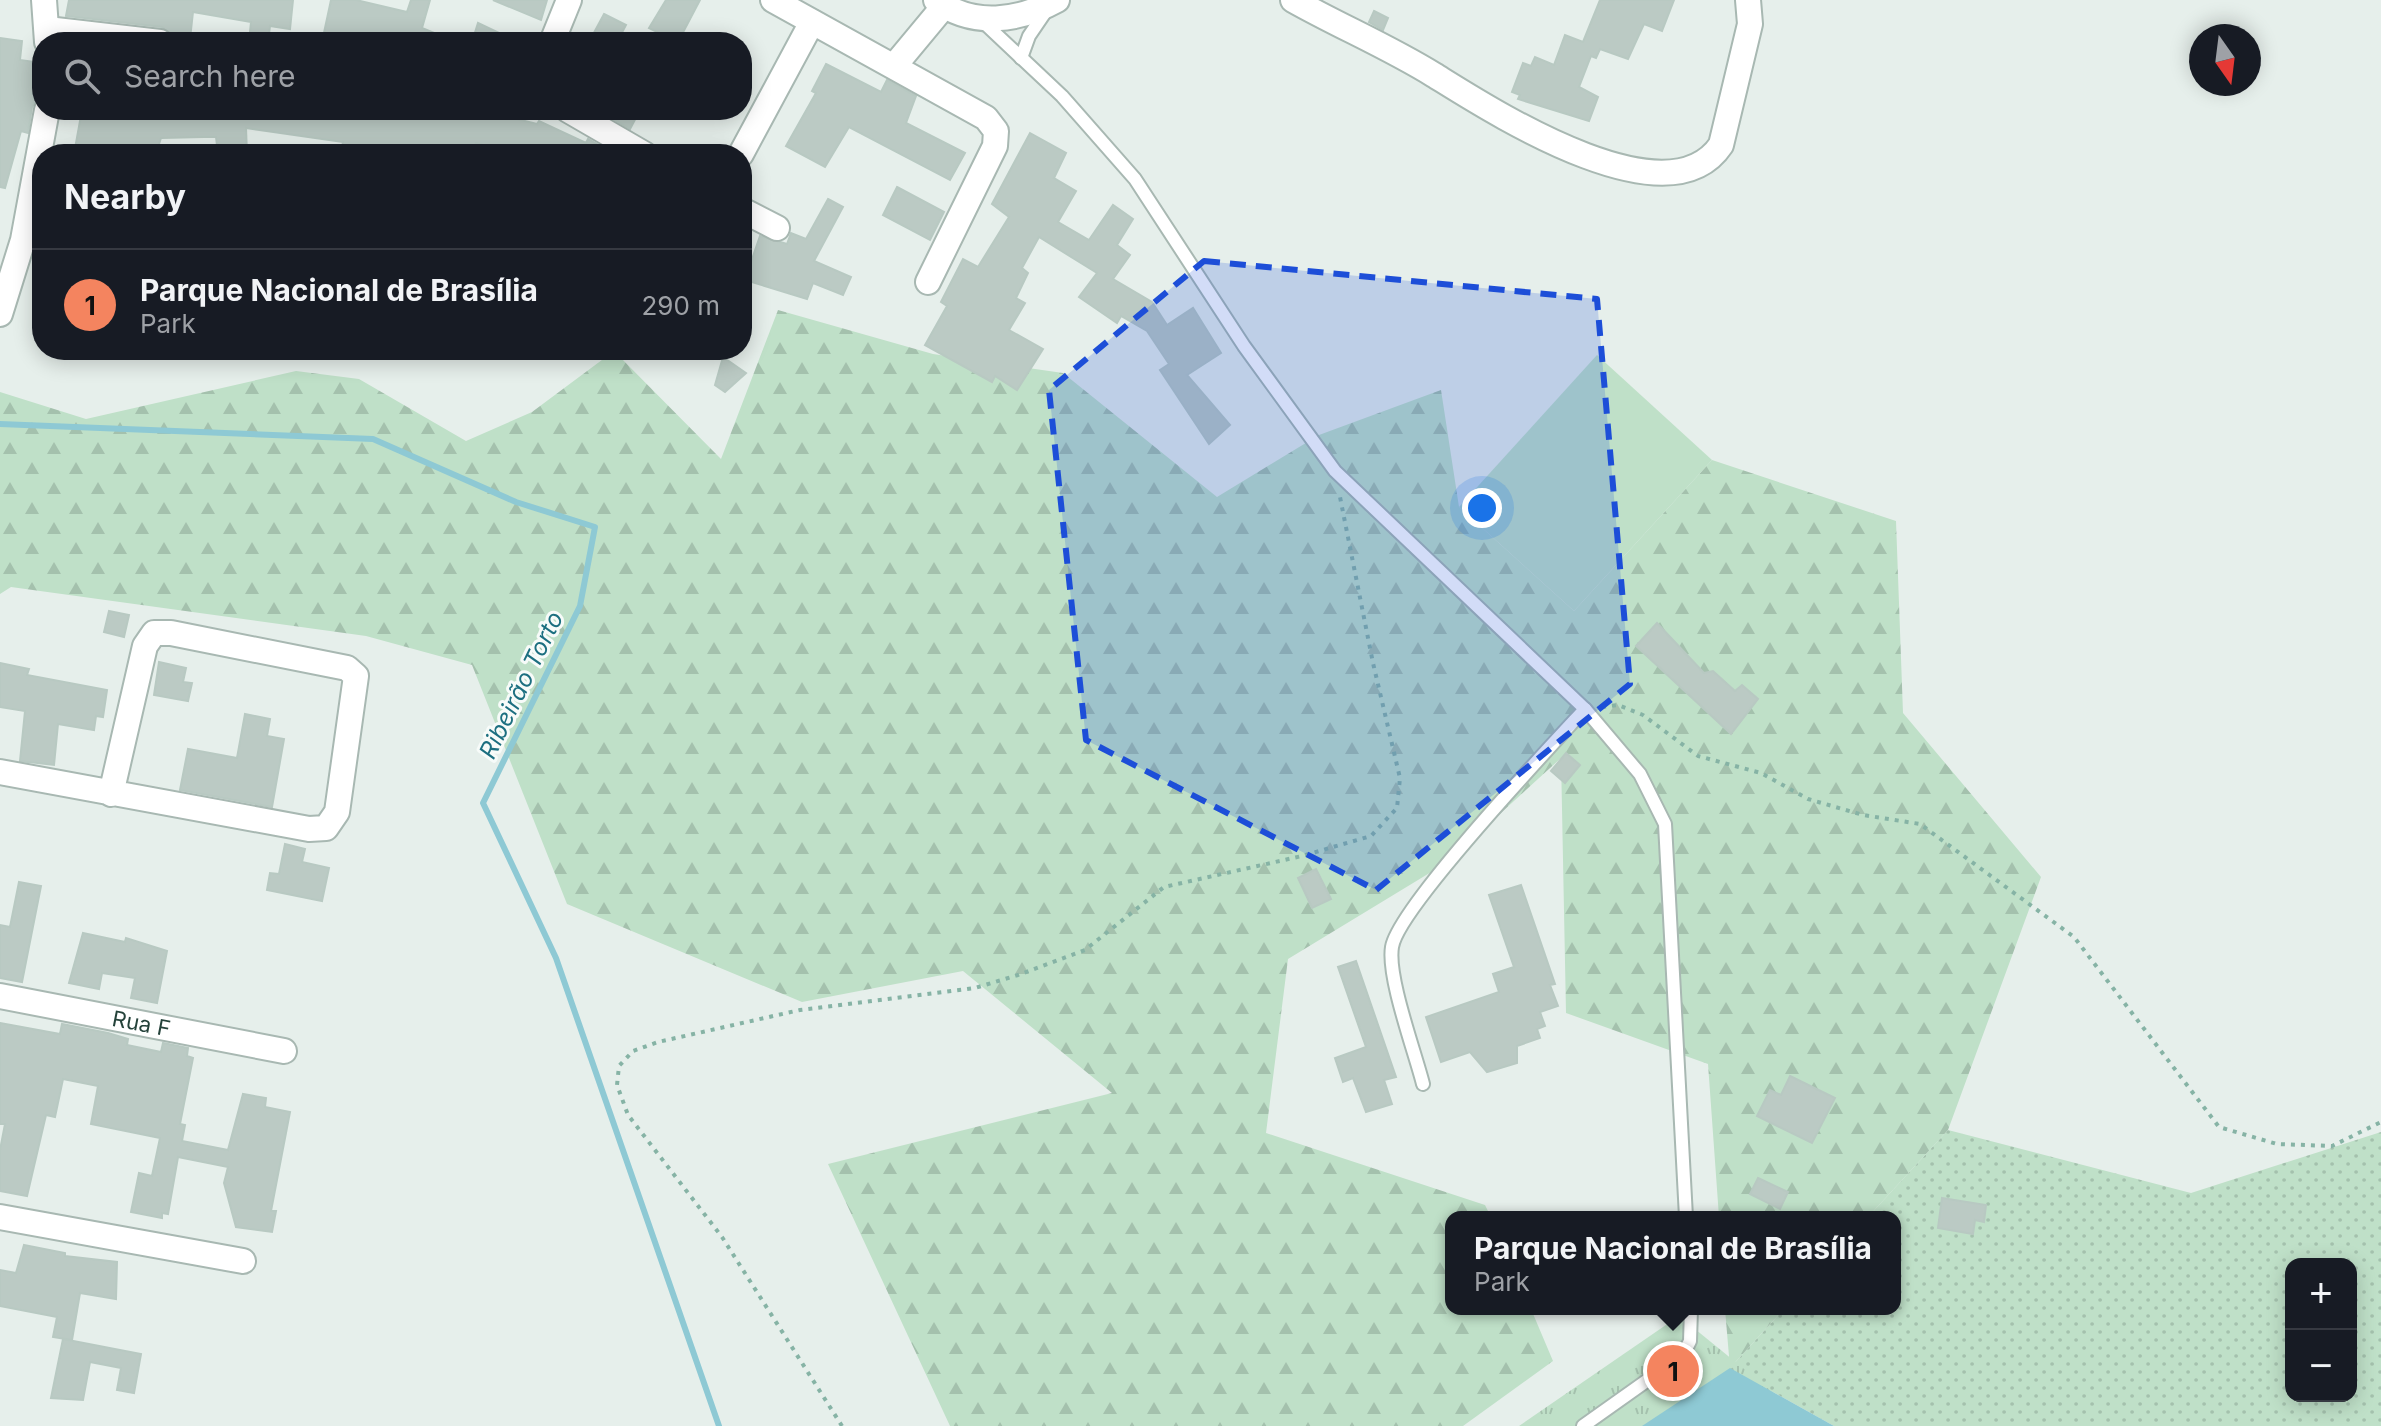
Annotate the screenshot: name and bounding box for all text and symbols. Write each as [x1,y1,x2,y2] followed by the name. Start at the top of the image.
[2189,24,2261,96] north arrow
[32,32,752,120] search box
[60,54,104,98] icon: search
[124,58,296,94] text: Search here
[64,176,186,217] text: Nearby
[140,272,538,308] text: Parque Nacional de Brasília
[84,290,96,321] text: 1
[642,290,720,321] text: 290 m
[140,308,196,339] text: Park
[1462,488,1502,528] your location
[473,607,569,763] water label: Ribeirão Torto
[110,1005,173,1042] street label: Rua F
[1445,1211,1901,1315] popup
[1474,1230,1872,1266] text: Parque Nacional de Brasília
[2285,1258,2357,1402] map controls
[2285,1258,2357,1330] button: +
[1474,1266,1530,1297] text: Park
[2285,1330,2357,1402] button: −
[1647,1341,1699,1401] pin: 1

